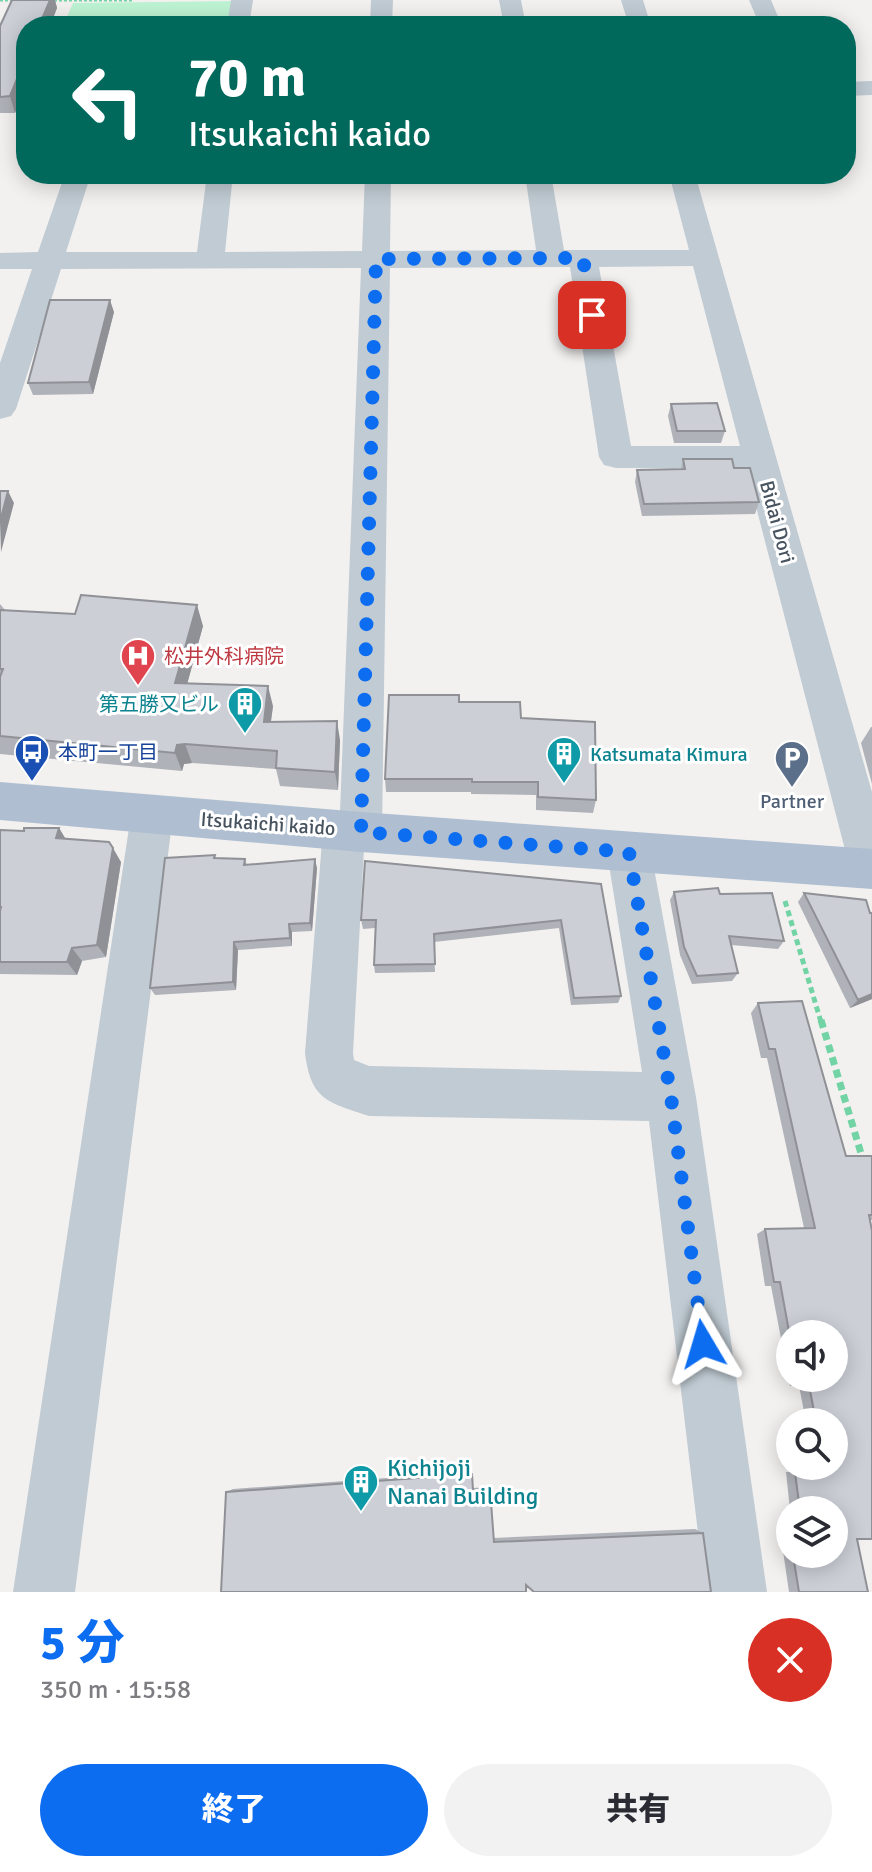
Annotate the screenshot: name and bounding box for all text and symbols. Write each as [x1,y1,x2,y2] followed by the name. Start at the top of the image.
[188,43,306,112] text: 70 m
[56,48,160,152] icon: left
[188,112,431,157] text: Itsukaichi kaido
[558,281,626,349] pin
[570,293,614,337] icon: arrive
[754,478,800,566] street label: Bidai Dori
[119,637,157,687] hospital icon: 松井外科病院
[164,644,284,669] place label: 松井外科病院
[226,685,264,735] building icon: 第五勝又ビル
[99,692,219,717] place label: 第五勝又ビル
[13,733,51,783] bus stop icon: 本町一丁目
[545,735,583,785] building icon: Katsumata Kimura
[773,739,811,789] parking icon: Partner
[58,740,158,765] place label: 本町一丁目
[590,742,748,767] place label: Katsumata Kimura
[760,789,825,814] place label: Partner
[200,807,336,841] street label: Itsukaichi kaido
[661,1302,745,1386] position arrow
[776,1320,848,1568] map controls
[776,1320,848,1392] button: sound
[776,1408,848,1480] button: search
[387,1453,538,1511] place label: Kichijoji Nanai Building
[342,1463,380,1513] building icon: Kichijoji Nanai Building
[776,1496,848,1568] button: layers
[40,1614,124,1673] text: 5 分
[748,1618,832,1702] button: close
[40,1674,191,1706] text: 350 m · 15:58
[40,1764,428,1856] button: 終了
[444,1764,832,1856] button: 共有

